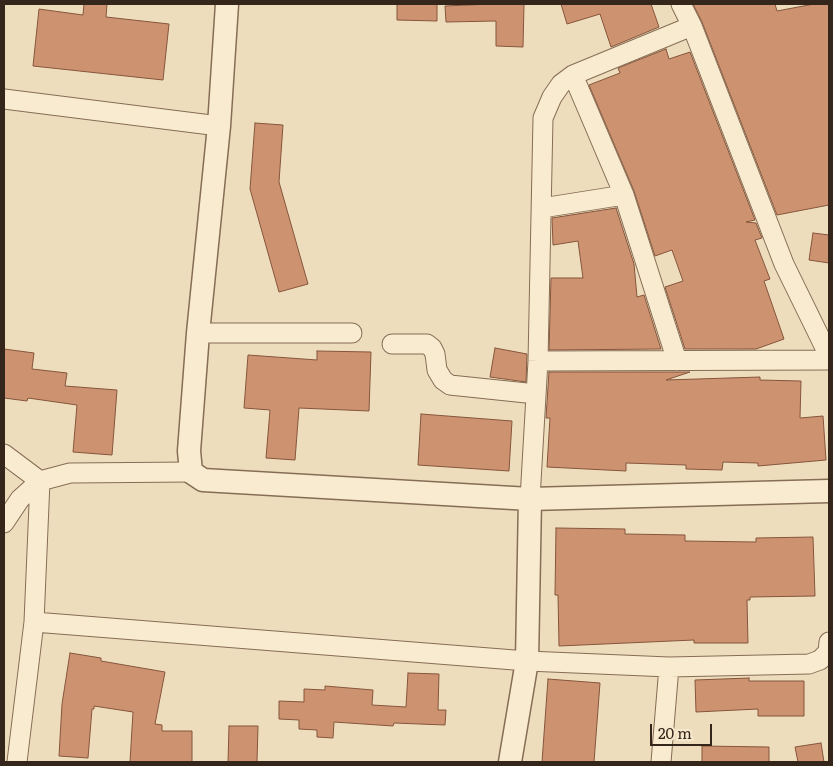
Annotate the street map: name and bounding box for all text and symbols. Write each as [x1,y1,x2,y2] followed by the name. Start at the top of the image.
[653,714,716,746] scale bar
[658,721,692,744] text: 20 m

